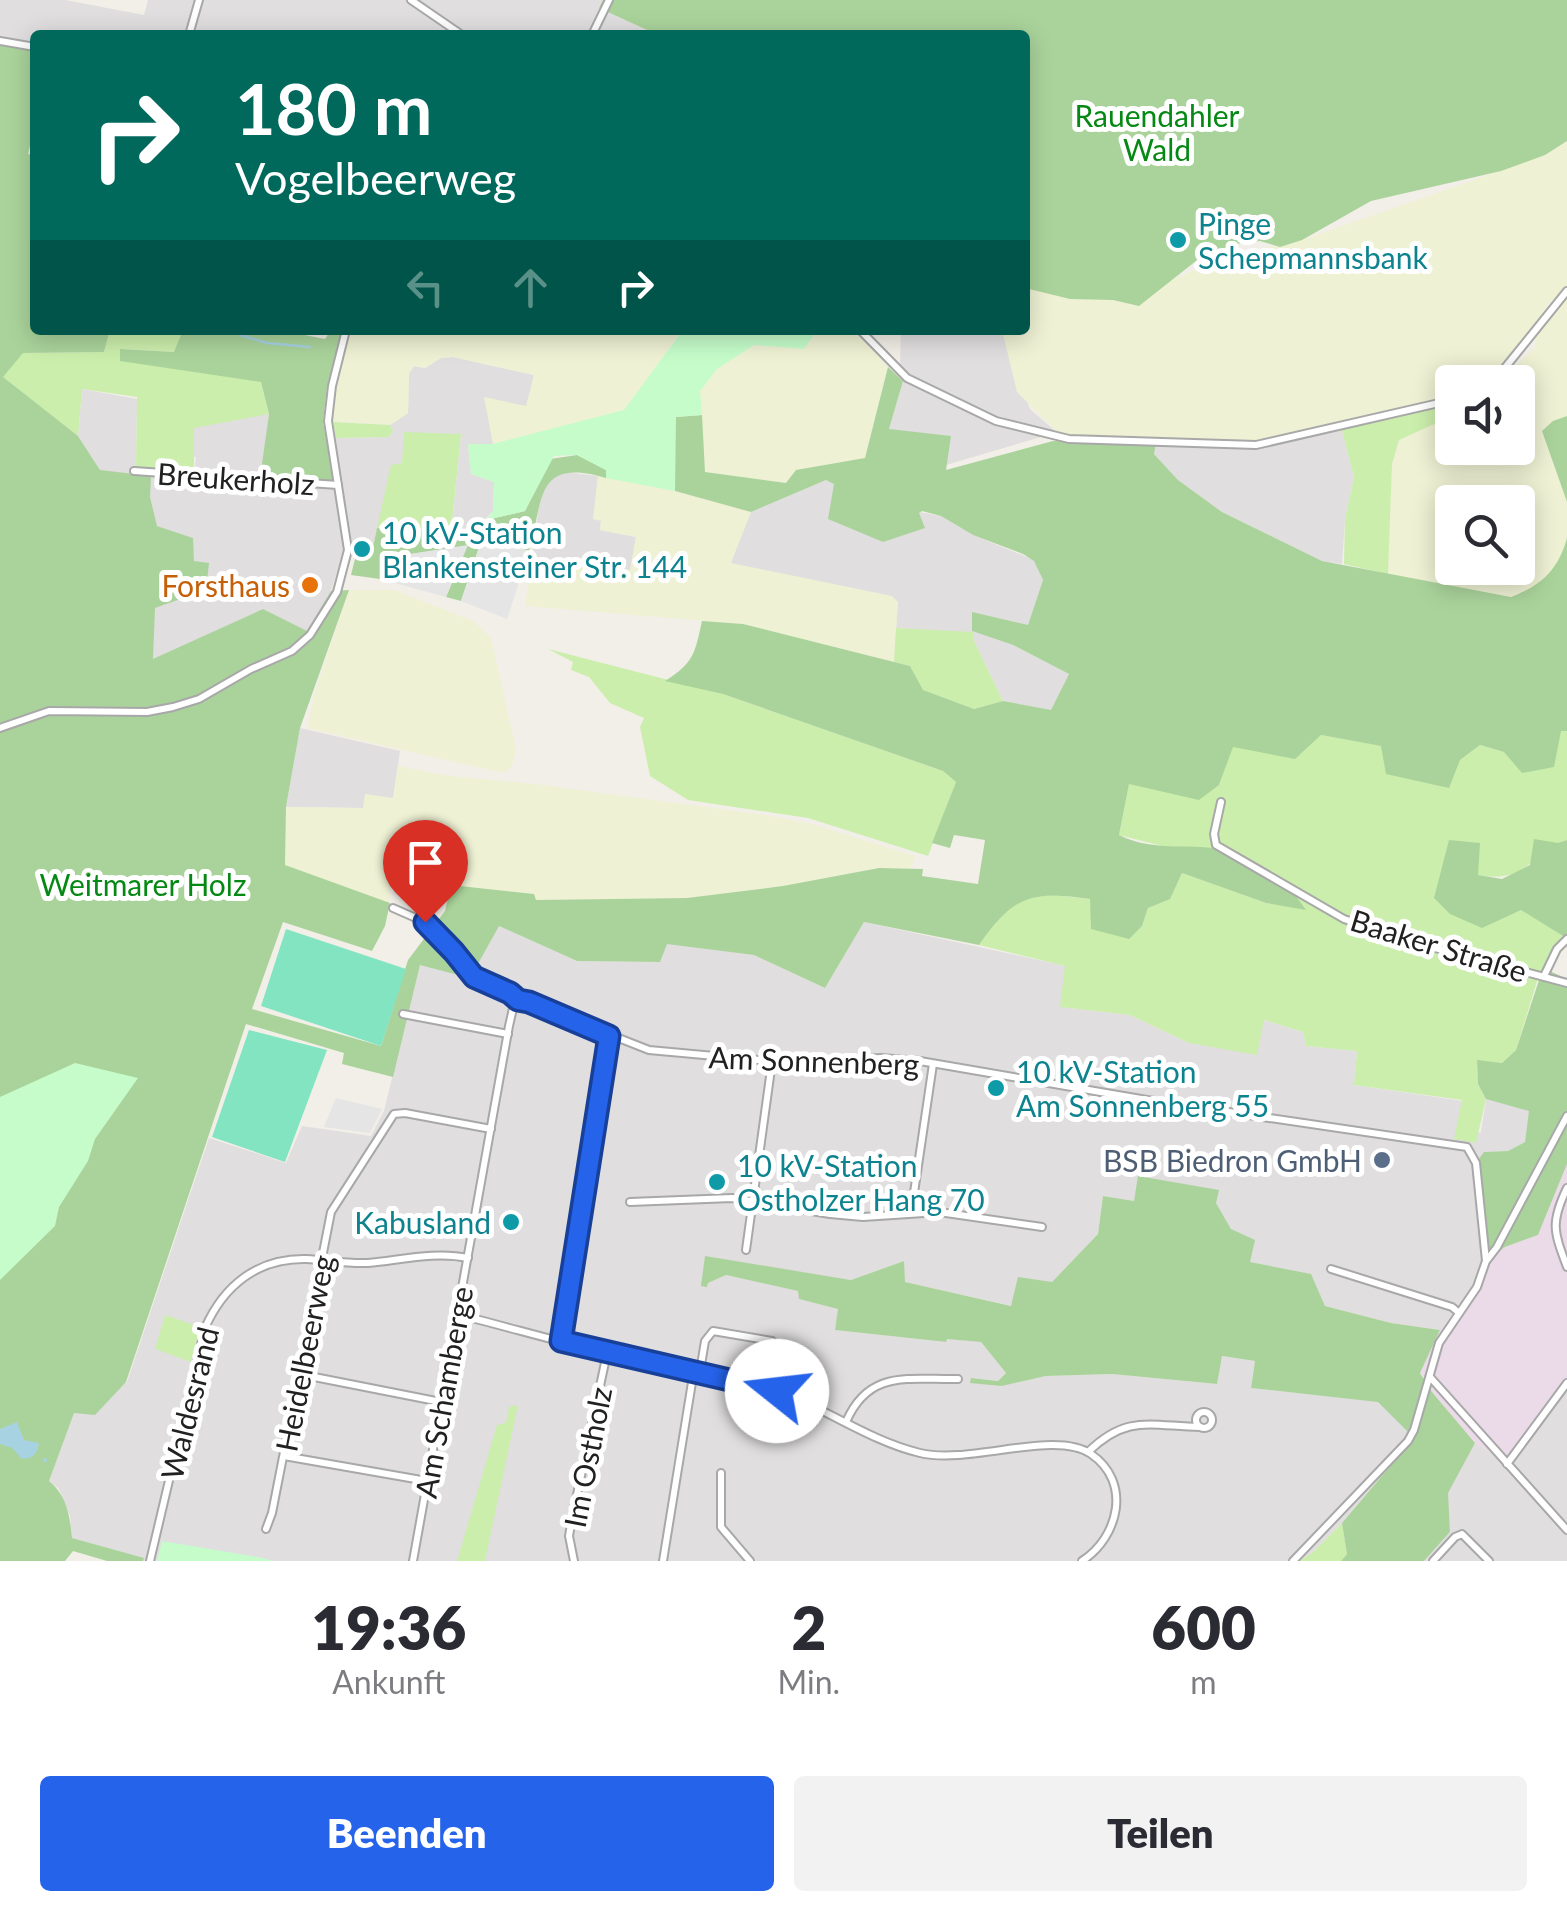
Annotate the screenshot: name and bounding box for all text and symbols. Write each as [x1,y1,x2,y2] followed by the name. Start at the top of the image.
[235,66,432,150] text: 180 m
[70,70,200,200] icon: right
[1074,97,1240,167] park label: Rauendahler Wald
[235,151,516,205] text: Vogelbeerweg
[1198,205,1428,275] place label: Pinge Schepmannsbank
[1167,229,1189,251] marker: Pinge Schepmannsbank
[398,260,453,315] icon: left
[503,260,558,315] icon: ahead
[608,260,663,315] icon: right
[1435,365,1535,585] map controls
[1435,365,1535,465] button: sound
[156,455,316,501] street label: Breukerholz
[1435,485,1535,585] button: search
[382,514,687,584] place label: 10 kV-Station Blankensteiner Str. 144
[351,538,373,560] marker: 10 kV-Station Blankensteiner Str. 144
[161,567,290,603] place label: Forsthaus
[299,574,321,596] marker: Forsthaus
[383,820,468,923] pin
[398,835,453,890] icon: arrive
[40,866,246,902] park label: Weitmarer Holz
[1347,901,1531,989] street label: Baaker Straße
[708,1038,920,1082] street label: Am Sonnenberg
[1016,1053,1269,1123] place label: 10 kV-Station Am Sonnenberg 55
[985,1077,1007,1099] marker: 10 kV-Station Am Sonnenberg 55
[1103,1142,1362,1178] place label: BSB Biedron GmbH
[737,1147,985,1217] place label: 10 kV-Station Ostholzer Hang 70
[1371,1149,1393,1171] marker: BSB Biedron GmbH
[706,1171,728,1193] marker: 10 kV-Station Ostholzer Hang 70
[354,1204,491,1240] place label: Kabusland
[500,1211,522,1233] marker: Kabusland
[267,1252,341,1454] street label: Heidelbeerweg
[407,1284,479,1500] street label: Am Schamberge
[153,1323,225,1483] street label: Waldesrand
[725,1339,829,1443] position arrow
[556,1384,618,1530] street label: Im Ostholz
[311,1591,466,1663] text: 19:36
[791,1591,826,1663] text: 2
[1151,1591,1256,1663] text: 600
[332,1662,445,1701] text: Ankunft
[778,1662,840,1701] text: Min.
[1190,1662,1217,1701] text: m
[40,1776,774,1891] button: Beenden
[794,1776,1527,1891] button: Teilen

